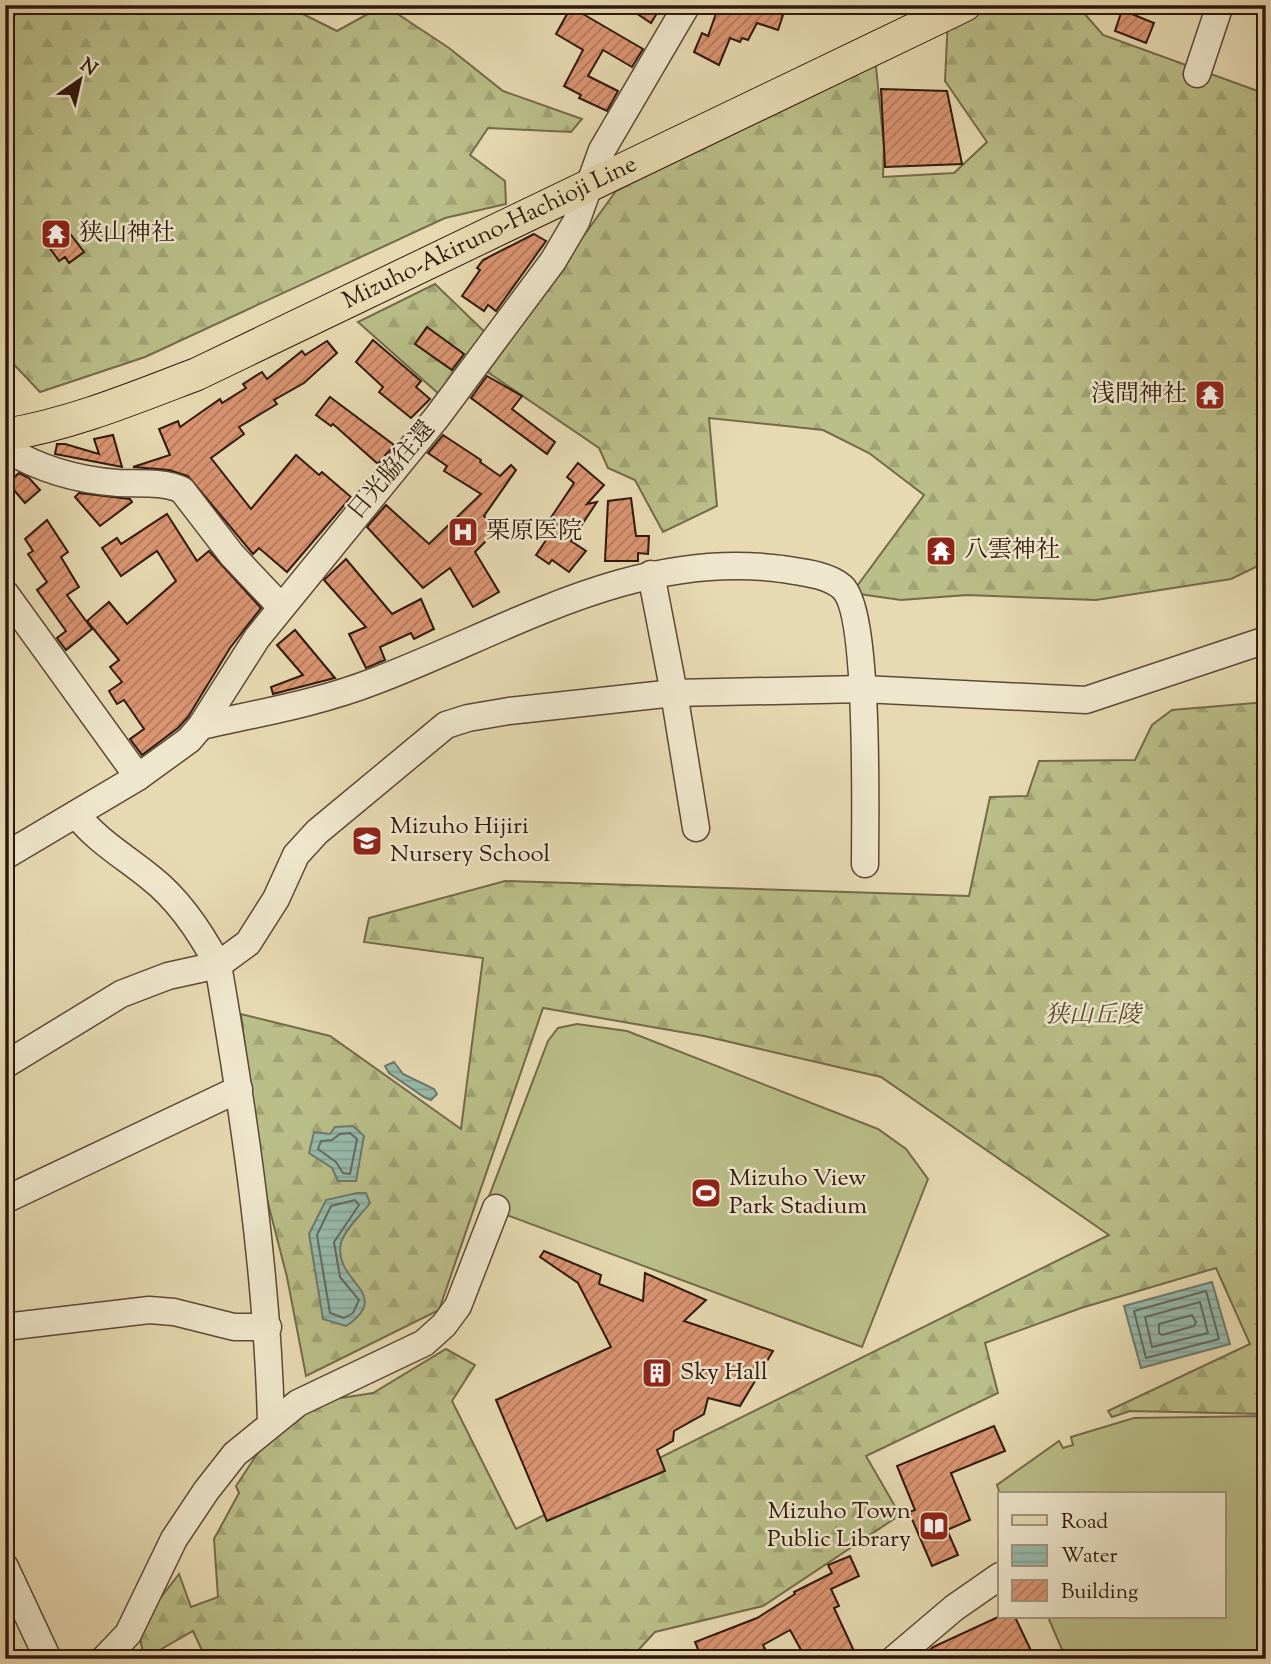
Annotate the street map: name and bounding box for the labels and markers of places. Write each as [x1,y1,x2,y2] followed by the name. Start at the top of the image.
[39,217,73,251] temple icon: 狭山神社
[79,217,175,251] place label: 狭山神社
[1091,378,1187,412] place label: 浅間神社
[1193,378,1227,412] temple icon: 浅間神社
[446,515,480,549] hospital icon: 栗原医院
[486,515,582,549] place label: 栗原医院
[924,534,958,568] temple icon: 八雲神社
[964,534,1060,568] place label: 八雲神社
[390,810,551,872] place label: Mizuho Hijiri Nursery School
[350,824,384,858] school or university icon: Mizuho Hijiri Nursery School
[729,1162,867,1224] place label: Mizuho View Park Stadium
[689,1176,723,1210] sports icon: Mizuho View Park Stadium
[640,1356,674,1390] building icon: Sky Hall
[680,1356,768,1390] place label: Sky Hall
[767,1495,911,1557] place label: Mizuho Town Public Library
[917,1509,951,1543] library icon: Mizuho Town Public Library

